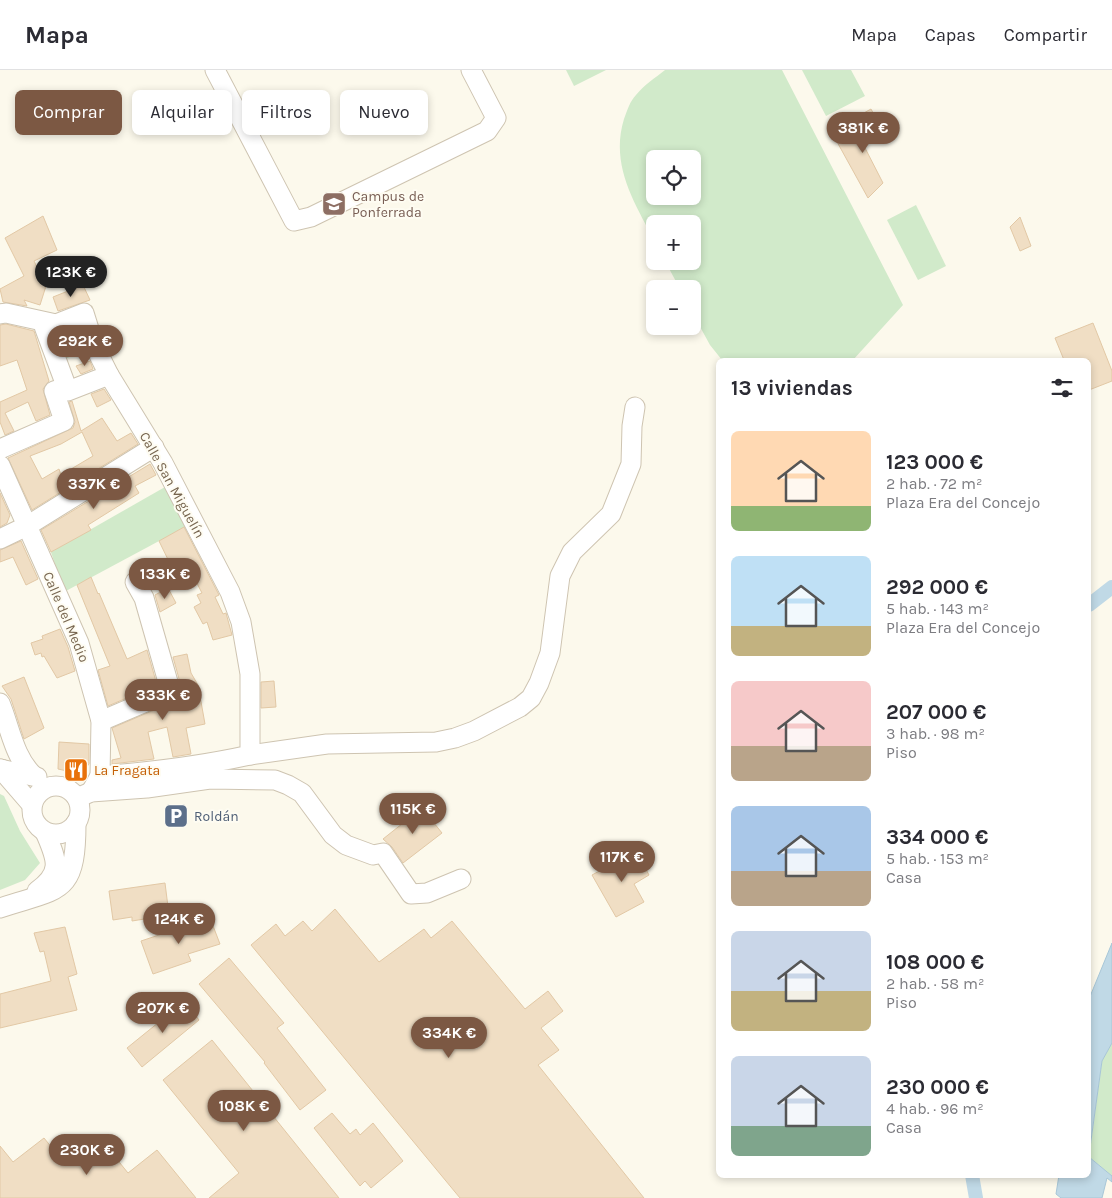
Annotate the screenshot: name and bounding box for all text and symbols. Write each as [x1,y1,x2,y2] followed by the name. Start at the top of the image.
[25,21,89,49] text: Mapa
[851,24,897,46] text: Mapa
[925,24,976,46] text: Capas
[1004,24,1087,46] text: Compartir
[15,90,122,135] chip: Comprar
[132,90,232,135] chip: Alquilar
[242,90,330,135] chip: Filtros
[340,90,428,135] chip: Nuevo
[822,112,904,154] pin: 381K €
[838,118,888,137] text: 381K €
[646,150,701,335] map controls
[646,150,701,205] button: locate
[352,188,424,221] place label: Campus de Ponferrada
[321,191,347,217] school or university icon: Campus de Ponferrada
[646,215,701,270] button: +
[30,256,112,298] pin: 123K €
[46,262,96,281] text: 123K €
[646,280,701,335] button: −
[44,324,126,367] pin: 292K €
[58,331,112,350] text: 292K €
[1048,374,1076,402] icon: filters
[731,376,853,400] text: 13 viviendas
[136,429,208,541] street label: Calle San Miguelín
[886,450,983,474] text: 123 000 €
[771,451,831,511] icon: home
[53,468,135,510] pin: 337K €
[68,474,120,493] text: 337K €
[886,474,982,493] text: 2 hab. · 72 m²
[886,493,1040,512] text: Plaza Era del Concejo
[124,558,206,600] pin: 133K €
[140,564,190,583] text: 133K €
[39,569,93,665] street label: Calle del Medio
[886,575,988,599] text: 292 000 €
[771,576,831,636] icon: home
[886,599,989,618] text: 5 hab. · 143 m²
[886,618,1040,637] text: Plaza Era del Concejo
[122,678,204,721] pin: 333K €
[136,685,190,704] text: 333K €
[886,700,986,724] text: 207 000 €
[771,701,831,761] icon: home
[886,724,985,743] text: 3 hab. · 98 m²
[886,743,917,762] text: Piso
[63,757,89,783] restaurant icon: La Fragata
[94,762,160,779] place label: La Fragata
[372,792,454,835] pin: 115K €
[390,799,436,818] text: 115K €
[163,803,189,829] parking icon: Roldán
[194,808,239,825] place label: Roldán
[886,825,988,849] text: 334 000 €
[771,826,831,886] icon: home
[581,840,663,883] pin: 117K €
[600,847,644,866] text: 117K €
[886,849,989,868] text: 5 hab. · 153 m²
[886,868,922,887] text: Casa
[138,902,220,945] pin: 124K €
[154,909,204,928] text: 124K €
[886,950,984,974] text: 108 000 €
[771,951,831,1011] icon: home
[886,974,984,993] text: 2 hab. · 58 m²
[122,992,204,1034] pin: 207K €
[886,993,917,1012] text: Piso
[137,998,189,1017] text: 207K €
[408,1016,490,1059] pin: 334K €
[422,1023,476,1042] text: 334K €
[886,1075,989,1099] text: 230 000 €
[771,1076,831,1136] icon: home
[203,1090,285,1132] pin: 108K €
[219,1096,269,1115] text: 108K €
[886,1099,984,1118] text: 4 hab. · 96 m²
[886,1118,922,1137] text: Casa
[46,1134,128,1176] pin: 230K €
[60,1140,114,1159] text: 230K €

